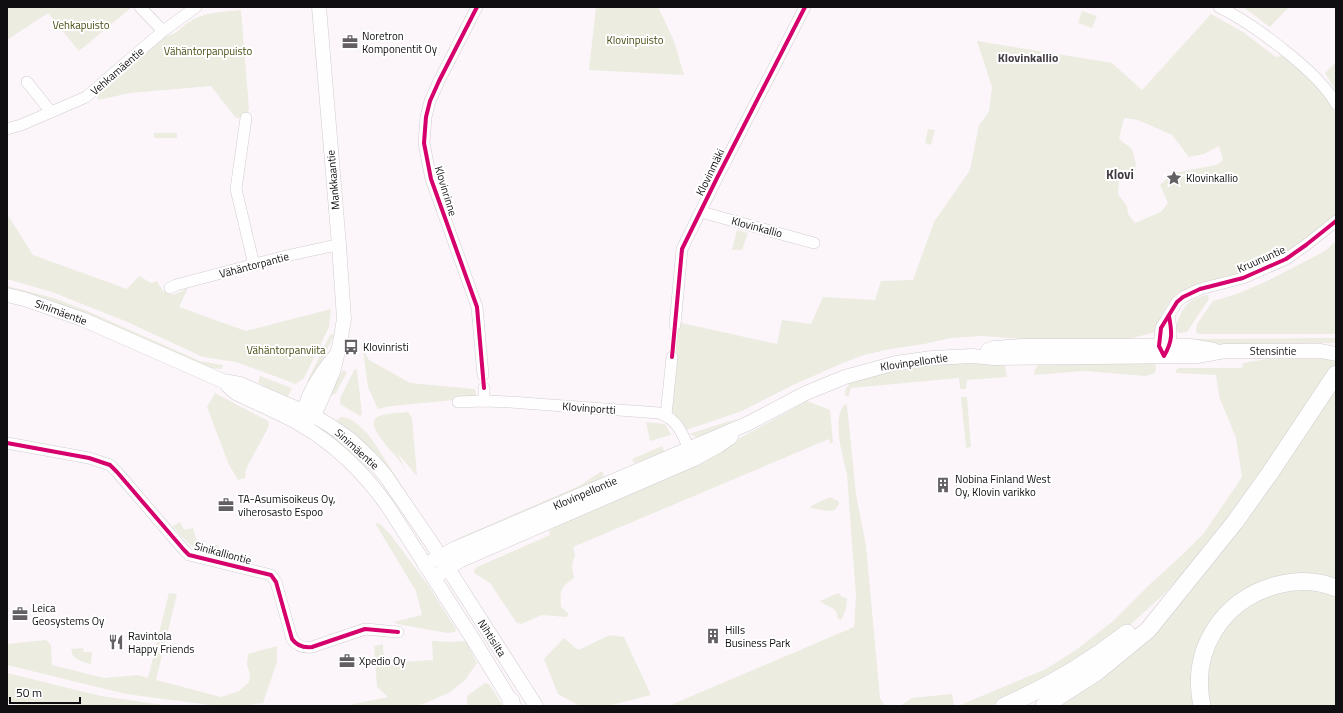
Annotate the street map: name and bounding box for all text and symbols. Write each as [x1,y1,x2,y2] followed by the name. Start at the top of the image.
[52,17,110,33] park label: Vehkapuisto
[362,28,438,57] place label: Noretron Komponentit Oy
[607,32,664,48] park label: Klovinpuisto
[341,33,359,51] office icon: Noretron Komponentit Oy
[87,43,148,99] street label: Vehkamäentie
[164,43,252,59] park label: Vähäntorpanpuisto
[998,48,1058,67] district label: Klovinkallio
[692,146,728,198] street label: Klovinmäki
[322,149,344,211] street label: Mankkaantie
[431,164,461,218] street label: Klovinrinne
[1106,164,1134,184] district label: Klovi
[1165,169,1183,187] place icon: Klovinkallio
[1186,170,1238,186] place label: Klovinkallio
[730,213,784,242] street label: Klovinkallio
[1234,241,1288,277] street label: Kruununtie
[217,248,291,282] street label: Vähäntorpantie
[33,295,90,329] street label: Sinimäentie
[342,338,360,356] bus stop icon: Klovinristi
[363,339,409,355] place label: Klovinristi
[246,342,326,358] park label: Vähäntorpanviita
[1250,343,1297,359] street label: Stensintie
[879,349,949,375] street label: Klovinpellontie
[562,398,616,418] street label: Klovinportti
[331,425,383,474] street label: Sinimäentie
[955,471,1051,500] place label: Nobina Finland West Oy, Klovin varikko
[551,472,620,514] street label: Klovinpellontie
[934,476,952,494] building icon: Nobina Finland West Oy, Klovin varikko
[238,491,336,520] place label: TA-Asumisoikeus Oy, viherosasto Espoo
[217,496,235,514] office icon: TA-Asumisoikeus Oy, viherosasto Espoo
[193,538,254,568] street label: Sinikalliontie
[32,600,105,629] place label: Leica Geosystems Oy
[11,605,29,623] office icon: Leica Geosystems Oy
[474,616,510,660] street label: Nihtisilta
[725,622,791,651] place label: Hills Business Park
[704,627,722,645] building icon: Hills Business Park
[128,628,194,657] place label: Ravintola Happy Friends
[107,633,125,651] restaurant icon: Ravintola Happy Friends
[338,652,356,670] office icon: Xpedio Oy
[359,653,406,669] place label: Xpedio Oy
[10,679,80,705] scale bar
[16,683,42,702] text: 50 m

